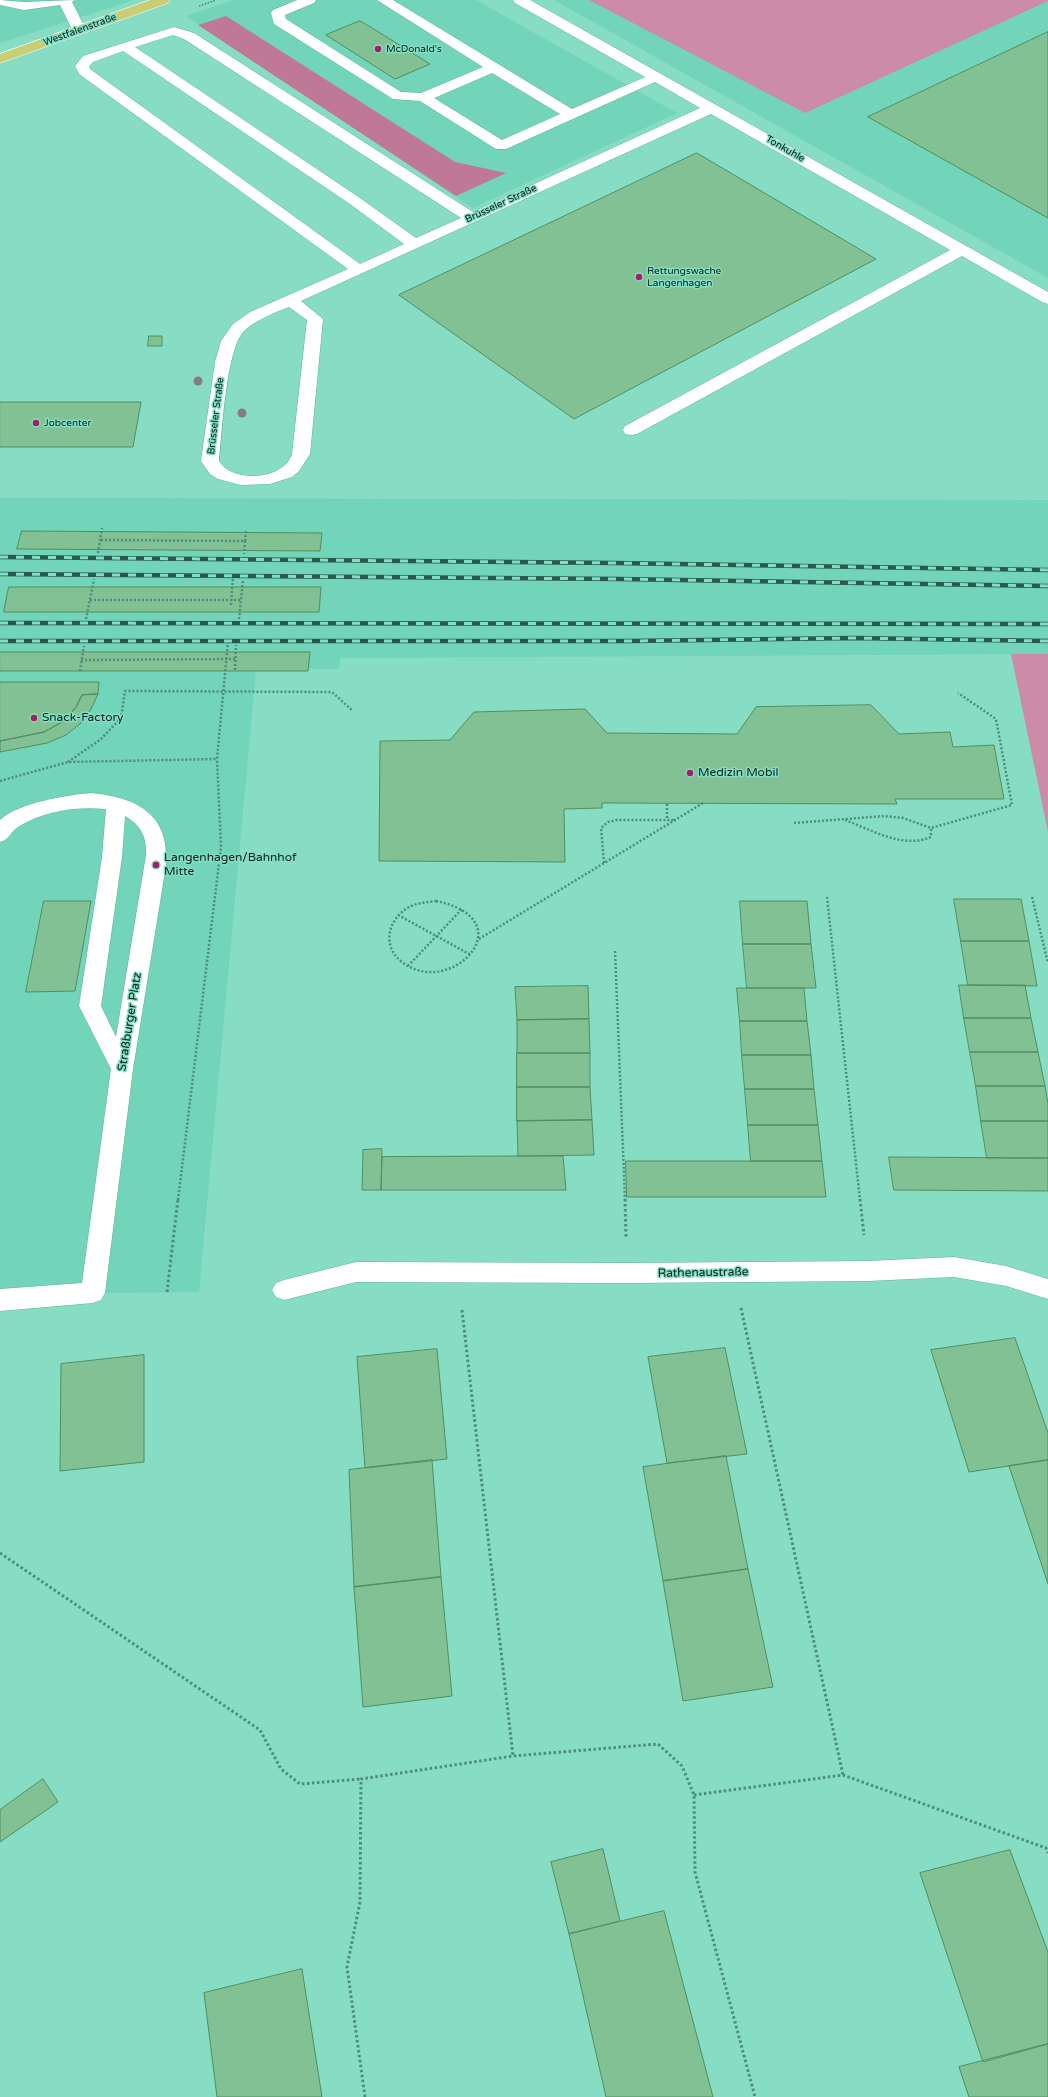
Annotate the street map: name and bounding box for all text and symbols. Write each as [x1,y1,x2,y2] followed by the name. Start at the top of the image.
[42,11,118,49] street label: Westfalenstraße
[386,43,442,55] place label: McDonald's
[373,44,383,54] marker: McDonald's
[763,133,807,165] street label: Tonkuhle
[463,182,539,226] street label: Brüsseler Straße
[647,265,721,288] place label: Rettungswache Langenhagen
[634,272,644,282] marker: Rettungswache Langenhagen
[205,377,227,455] street label: Brüsseler Straße
[44,417,91,429] place label: Jobcenter
[31,418,41,428] marker: Jobcenter
[42,711,124,725] place label: Snack-Factory
[29,713,39,723] marker: Snack-Factory
[698,766,778,780] place label: Medizin Mobil
[685,768,695,778] marker: Medizin Mobil
[164,851,296,879] place label: Langenhagen/Bahnhof Mitte
[151,860,161,870] marker: Langenhagen/Bahnhof Mitte
[115,972,145,1072] street label: Straßburger Platz
[657,1265,749,1281] street label: Rathenaustraße

